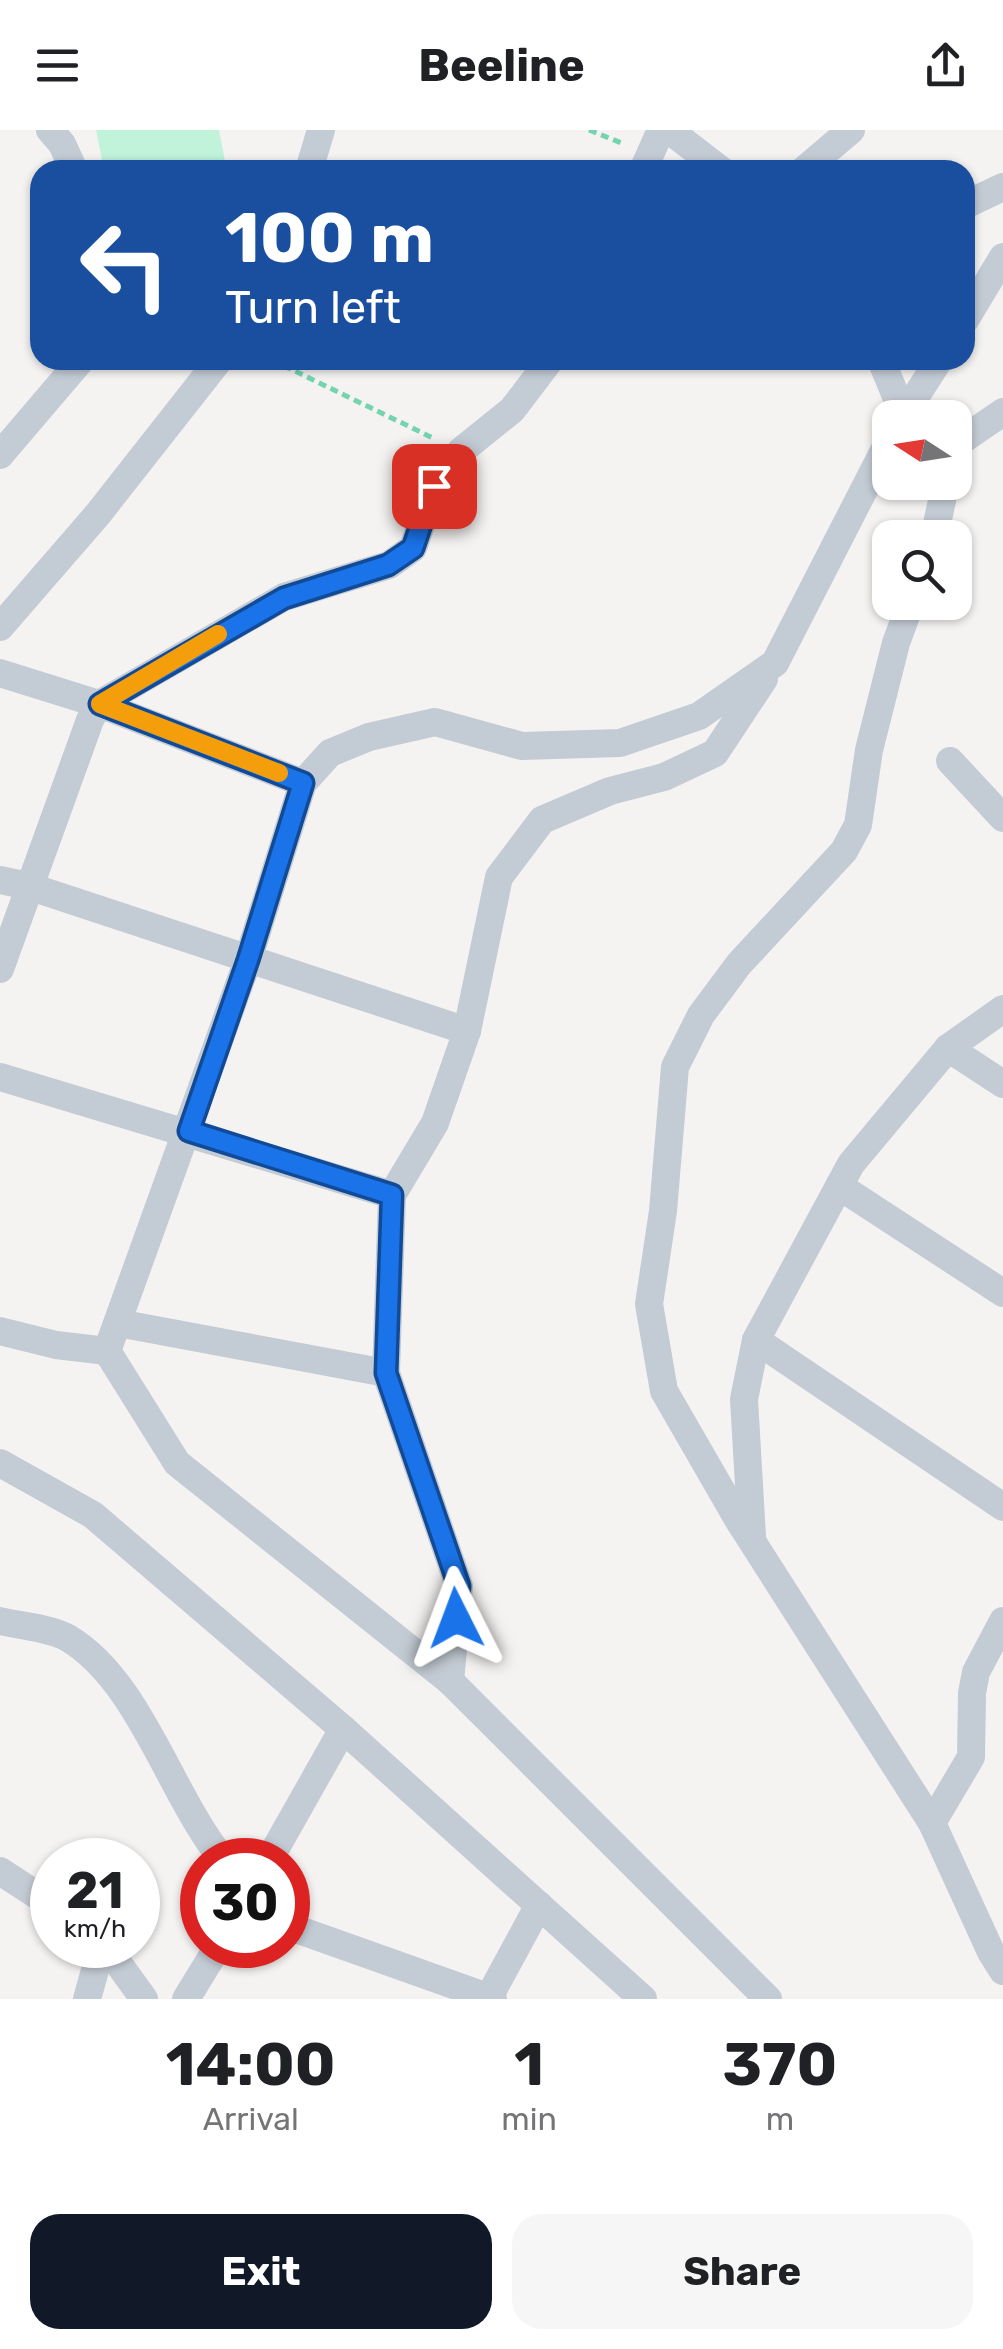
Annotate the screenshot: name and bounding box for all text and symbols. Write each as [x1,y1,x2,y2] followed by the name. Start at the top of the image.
[30,38,85,93] icon: menu
[918,38,973,93] icon: share
[418,39,585,92] text: Beeline
[225,197,434,280] text: 100 m
[60,200,190,330] icon: left
[225,281,401,334] text: Turn left
[872,400,972,500] north arrow
[872,400,972,620] map controls
[392,444,477,529] pin
[407,459,462,514] icon: arrive
[872,520,972,620] button: search
[404,1566,508,1670] position arrow
[180,1838,310,1968] speed limit sign: 30
[66,1861,124,1921] text: 21
[64,1914,126,1943] text: km/h
[166,2029,336,2100] text: 14:00
[514,2029,544,2100] text: 1
[723,2029,837,2100] text: 370
[203,2100,299,2138] text: Arrival
[501,2100,557,2138] text: min
[766,2100,794,2138] text: m
[30,2214,492,2329] button: Exit
[512,2214,973,2329] button: Share

